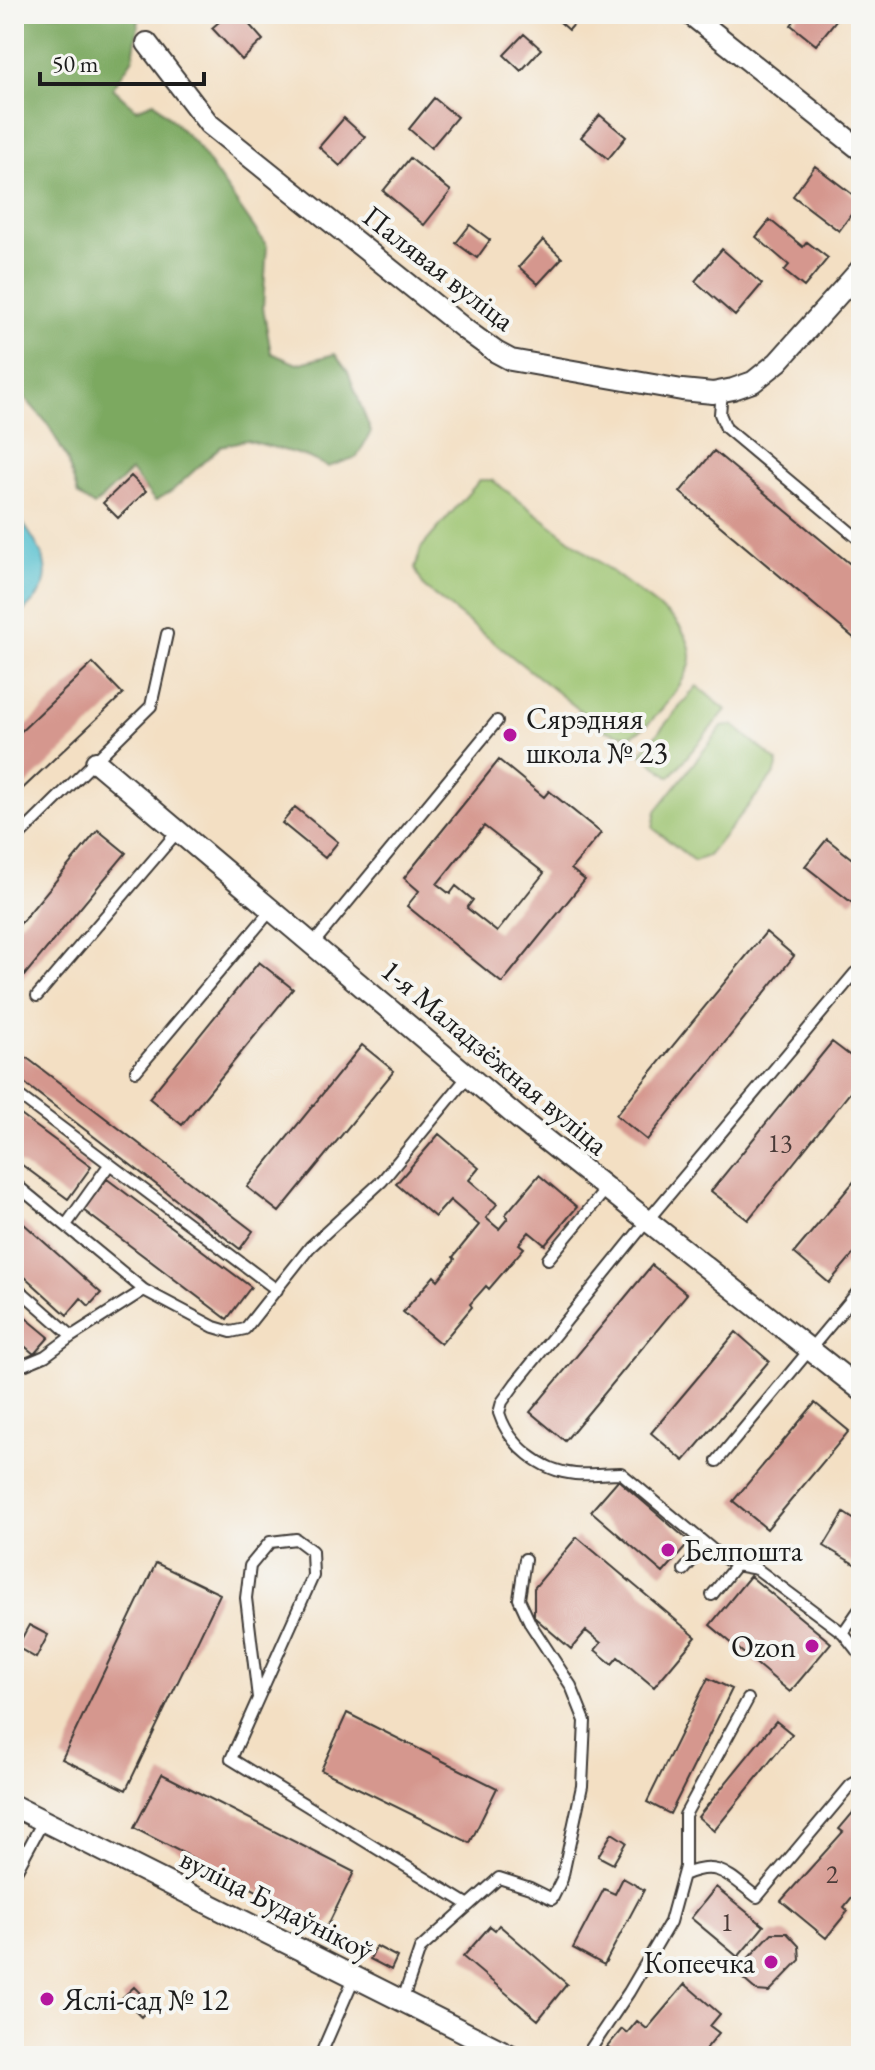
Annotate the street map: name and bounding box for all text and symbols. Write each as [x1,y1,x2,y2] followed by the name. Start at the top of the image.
[40,36,204,86] scale bar
[52,48,99,79] text: 50 m
[355,196,523,340] street label: Палявая вуліца
[526,699,668,772] place label: Сярэдняя школа № 23
[501,726,519,744] marker: Сярэдняя школа № 23
[373,950,617,1164] street label: 1-я Маладзёжная вуліца
[768,1126,792,1160] house number: 13
[684,1531,803,1570] place label: Белпошта
[659,1541,677,1559] marker: Белпошта
[731,1627,796,1666] place label: Ozon
[803,1637,821,1655] marker: Ozon
[174,1838,381,1970] street label: вуліца Будаўнікоў
[826,1857,839,1891] house number: 2
[721,1905,733,1939] house number: 1
[643,1943,755,1982] place label: Копеечка
[762,1953,780,1971] marker: Копеечка
[62,1980,229,2019] place label: Яслі-сад № 12
[38,1990,56,2008] marker: Яслі-сад № 12

